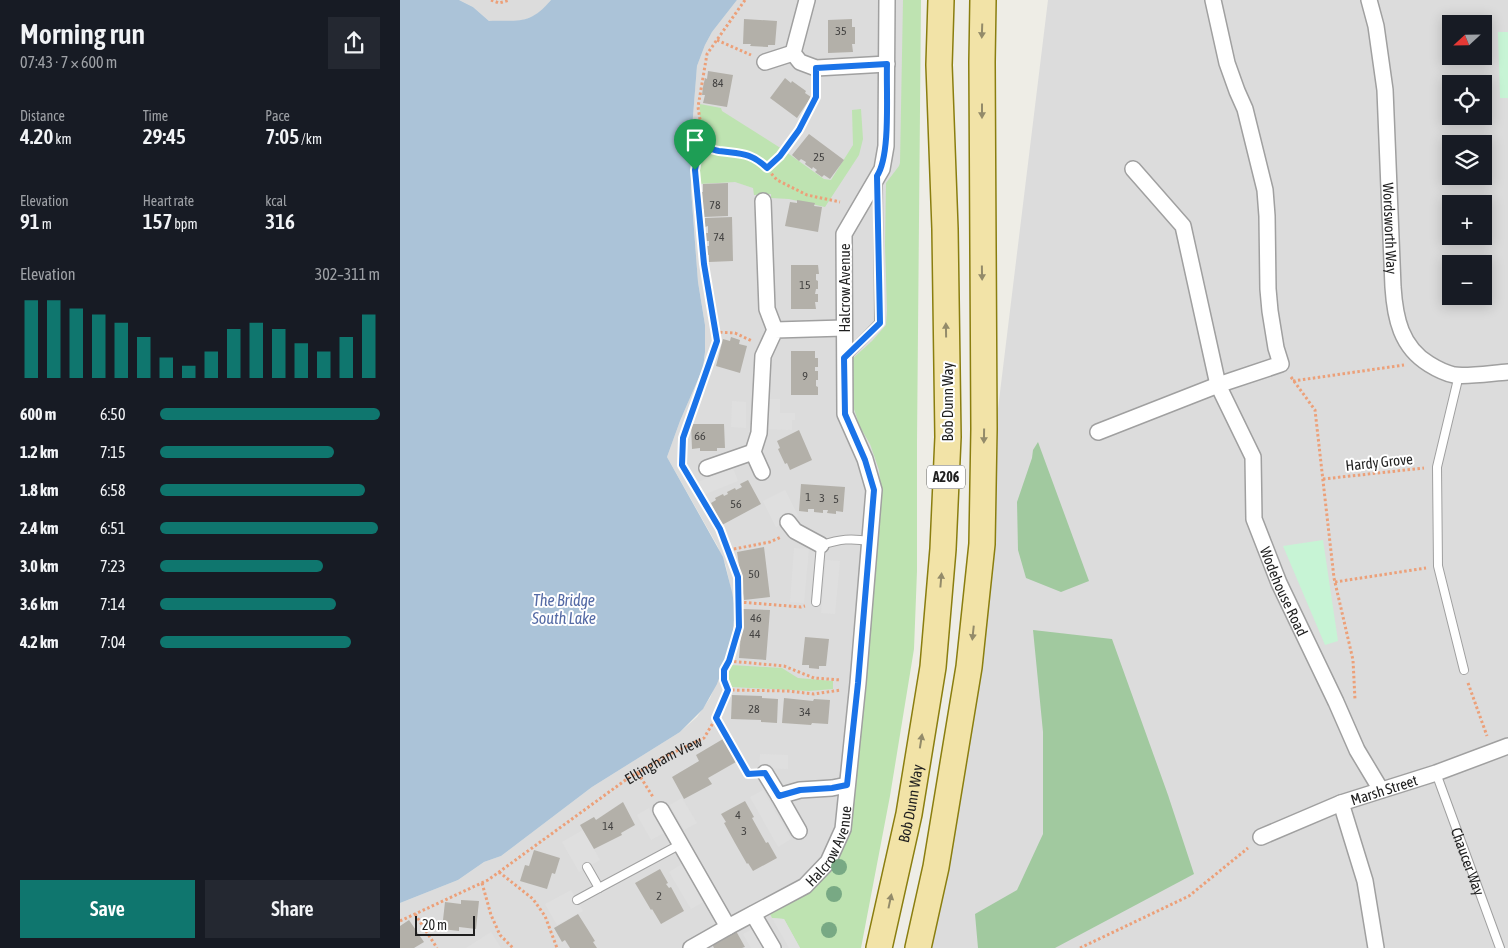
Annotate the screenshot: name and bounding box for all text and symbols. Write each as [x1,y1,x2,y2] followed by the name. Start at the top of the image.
[1442,15,1492,65] north arrow
[1442,15,1492,305] map controls
[328,17,380,69] button: share
[20,18,145,50] text: Morning run
[978,23,986,39] one-way arrow
[835,24,847,38] house number: 35
[20,53,117,71] text: 07:43 · 7 × 600 m
[1442,75,1492,125] button: locate
[712,76,724,90] house number: 84
[978,103,986,119] one-way arrow
[20,108,65,124] text: Distance
[143,108,168,124] text: Time
[265,108,290,124] text: Pace
[674,119,716,170] pin
[20,124,53,148] text: 4.20
[143,124,186,148] text: 29:45
[265,124,299,148] text: 7:05
[681,126,709,154] icon: arrive
[53,131,72,147] text: km
[299,131,322,147] text: /km
[1442,135,1492,185] button: layers
[813,150,825,164] house number: 25
[1380,182,1401,275] street label: Wordsworth Way
[20,193,69,209] text: Elevation
[143,193,194,209] text: Heart rate
[265,193,287,209] text: kcal
[1442,195,1492,245] button: +
[709,198,721,212] house number: 78
[20,209,40,233] text: 91
[143,209,172,233] text: 157
[265,209,295,233] text: 316
[40,216,52,232] text: m
[172,216,198,232] text: bpm
[713,230,725,244] house number: 74
[836,243,853,332] street label: Halcrow Avenue
[1442,255,1492,305] button: −
[20,265,75,283] text: Elevation
[315,265,380,283] text: 302–311 m
[979,266,987,282] one-way arrow
[799,278,811,292] house number: 15
[942,322,950,338] one-way arrow
[939,362,956,442] street label: Bob Dunn Way
[802,369,808,383] house number: 9
[20,405,56,423] text: 600 m
[100,405,125,423] text: 6:50
[980,428,988,444] one-way arrow
[694,429,706,443] house number: 66
[20,443,59,461] text: 1.2 km
[100,443,125,461] text: 7:15
[1345,450,1414,474] street label: Hardy Grove
[927,466,965,488] road number: A206
[20,481,59,499] text: 1.8 km
[100,481,125,499] text: 6:58
[805,490,811,504] house number: 1
[819,491,825,505] house number: 3
[833,492,839,506] house number: 5
[730,497,742,511] house number: 56
[20,519,59,537] text: 2.4 km
[100,519,125,537] text: 6:51
[1257,544,1312,639] street label: Wodehouse Road
[20,557,59,575] text: 3.0 km
[100,557,125,575] text: 7:23
[748,567,760,581] house number: 50
[937,572,945,588] one-way arrow
[531,591,596,627] water label: The Bridge South Lake
[20,595,59,613] text: 3.6 km
[100,595,125,613] text: 7:14
[750,611,762,625] house number: 46
[969,625,977,641] one-way arrow
[749,627,761,641] house number: 44
[20,633,59,651] text: 4.2 km
[100,633,126,651] text: 7:04
[748,702,760,716] house number: 28
[799,705,811,719] house number: 34
[621,732,704,787] street label: Ellingham View
[918,733,926,749] one-way arrow
[894,763,925,844] street label: Bob Dunn Way
[1348,771,1419,808] street label: Marsh Street
[801,805,854,889] street label: Halcrow Avenue
[735,808,741,822] house number: 4
[602,819,614,833] house number: 14
[741,824,747,838] house number: 3
[1448,825,1488,897] street label: Chaucer Way
[20,880,195,938] button: Save
[205,880,380,938] button: Share
[656,889,662,903] house number: 2
[886,893,894,908] one-way arrow
[415,913,475,936] scale bar
[422,917,447,933] text: 20 m

